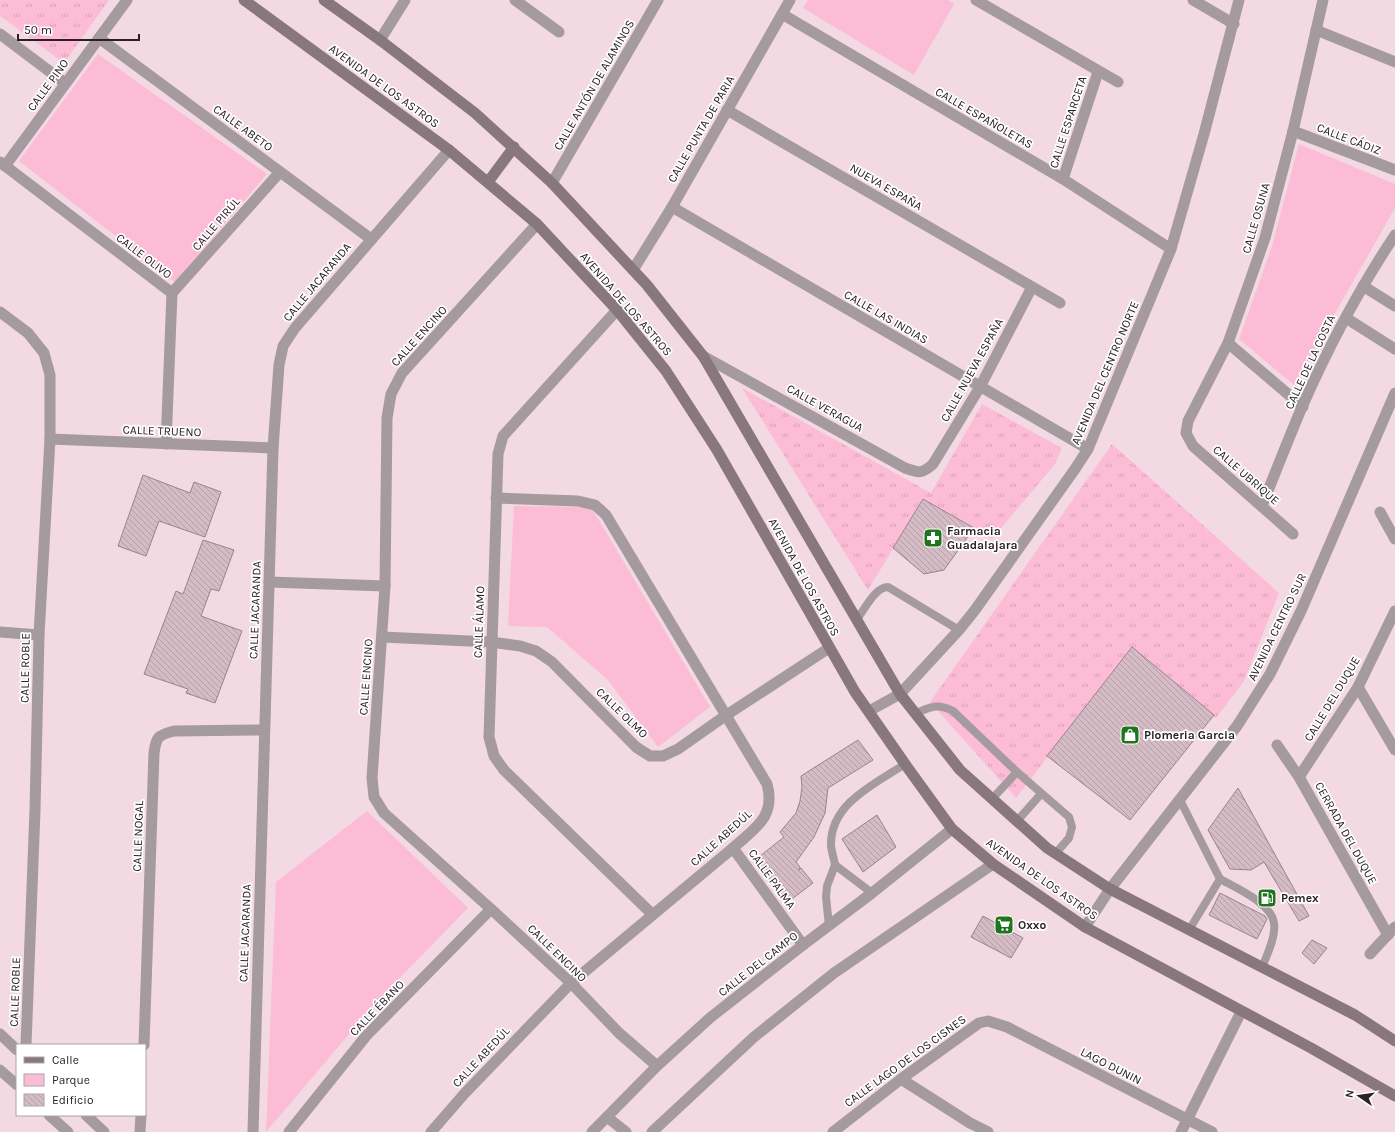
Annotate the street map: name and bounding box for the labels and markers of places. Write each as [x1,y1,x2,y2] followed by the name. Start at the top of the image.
[947,524,1018,552] place label: Farmacia Guadalajara
[922,527,944,549] pharmacy icon: Farmacia Guadalajara
[1119,724,1141,746] shop icon: Plomeria Garcia
[1144,728,1235,742] place label: Plomeria Garcia
[1256,887,1278,909] fuel station icon: Pemex
[1281,891,1319,905] place label: Pemex
[993,914,1015,936] supermarket icon: Oxxo
[1018,918,1046,932] place label: Oxxo

